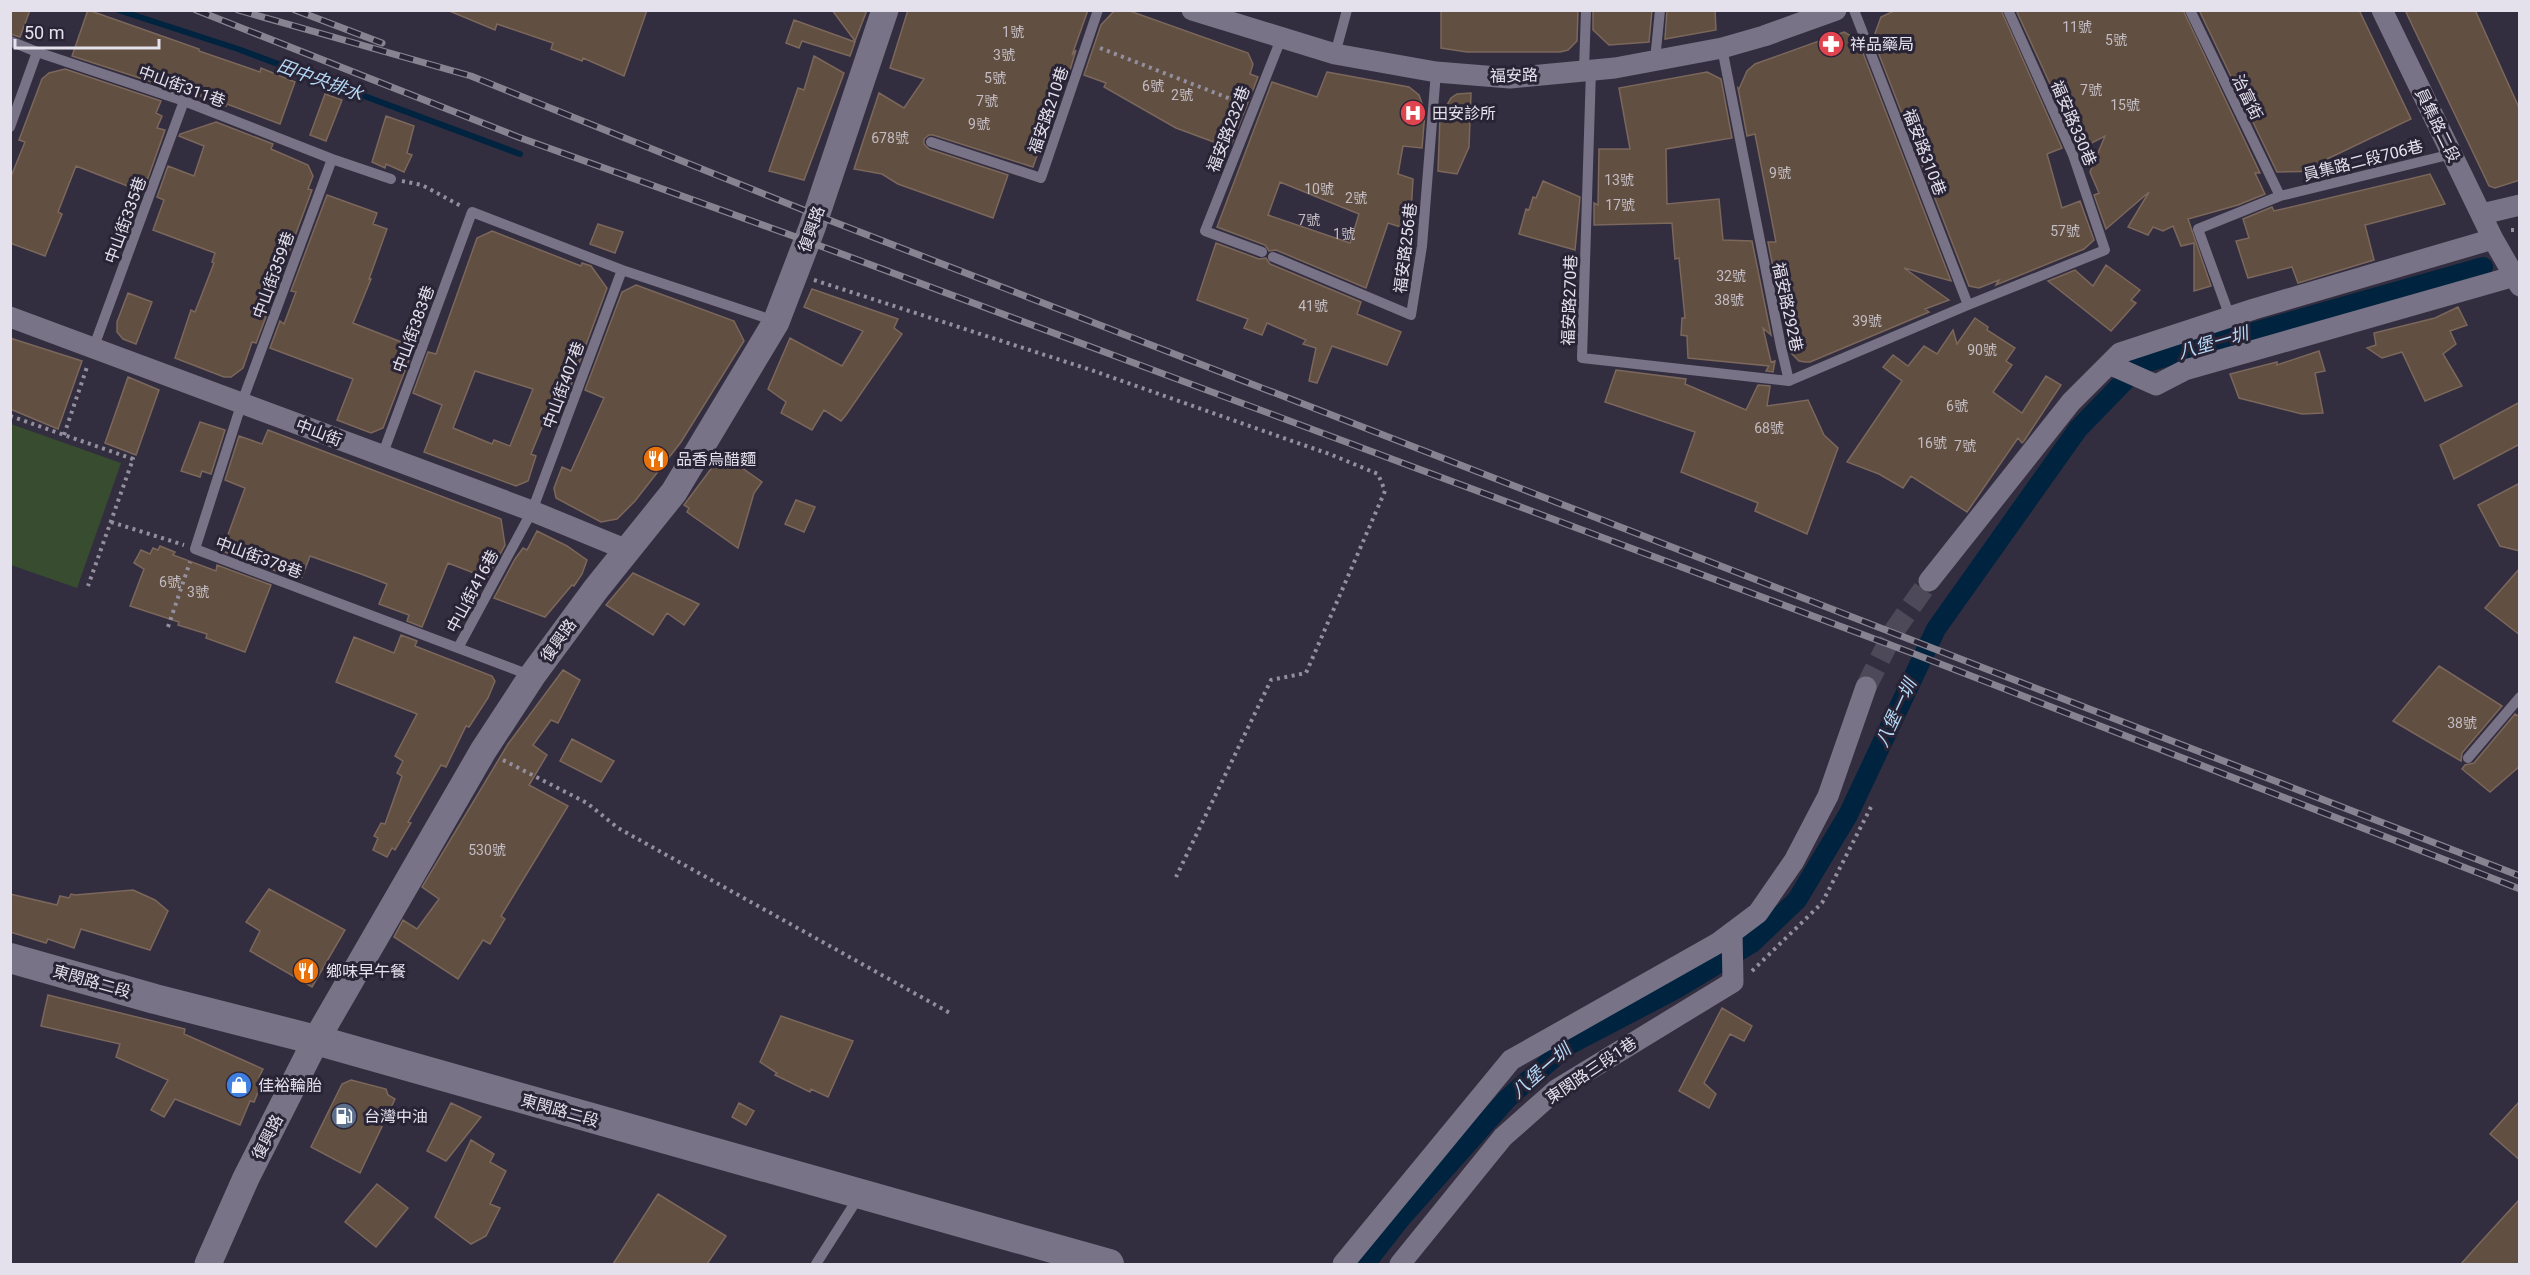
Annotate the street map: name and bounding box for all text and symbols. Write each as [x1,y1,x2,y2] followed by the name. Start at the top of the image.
[15,12,159,50] scale bar
[2062,19,2092,35] house number: 11號
[24,22,64,43] text: 50 m
[1002,24,1024,40] house number: 1號
[1816,29,1846,59] pharmacy icon: 祥品藥局
[2105,32,2127,48] house number: 5號
[1850,35,1914,54] place label: 祥品藥局
[993,47,1015,63] house number: 3號
[274,54,367,105] water label: 田中央排水
[136,62,228,111] street label: 中山街311巷
[1025,64,1072,156] street label: 福安路210巷
[1490,66,1538,85] street label: 福安路
[984,70,1006,86] house number: 5號
[2228,71,2267,123] street label: 治富街
[1142,78,1164,94] house number: 6號
[2047,78,2100,169] street label: 福安路330巷
[2080,82,2102,98] house number: 7號
[1203,83,1254,175] street label: 福安路232巷
[2411,85,2464,165] street label: 員集路二段
[1171,87,1193,103] house number: 2號
[976,93,998,109] house number: 7號
[2110,97,2140,113] house number: 15號
[1398,98,1428,128] hospital icon: 田安診所
[1432,104,1496,123] place label: 田安診所
[1899,106,1950,198] street label: 福安路310巷
[968,116,990,132] house number: 9號
[871,130,909,146] house number: 678號
[2301,136,2425,185] street label: 員集路二段706巷
[1769,165,1791,181] house number: 9號
[1604,172,1634,188] house number: 13號
[101,174,150,266] street label: 中山街335巷
[1304,181,1334,197] house number: 10號
[1345,190,1367,206] house number: 2號
[1605,197,1635,213] house number: 17號
[1391,202,1420,294] street label: 福安路256巷
[794,203,829,255] street label: 復興路
[1298,212,1320,228] house number: 7號
[2050,223,2080,239] house number: 57號
[1333,226,1355,242] house number: 1號
[249,229,298,321] street label: 中山街359巷
[1558,254,1581,346] street label: 福安路270巷
[1769,261,1806,354] street label: 福安路292巷
[1716,268,1746,284] house number: 32號
[389,283,438,375] street label: 中山街383巷
[1714,292,1744,308] house number: 38號
[1298,298,1328,314] house number: 41號
[1852,313,1882,329] house number: 39號
[2175,322,2253,363] water label: 八堡一圳
[539,339,588,431] street label: 中山街407巷
[1967,342,1997,358] house number: 90號
[1946,398,1968,414] house number: 6號
[293,415,345,450] street label: 中山街
[1754,420,1784,436] house number: 68號
[1917,435,1947,451] house number: 16號
[1954,438,1976,454] house number: 7號
[641,444,671,474] restaurant icon: 品香烏醋麵
[676,450,756,469] place label: 品香烏醋麵
[213,533,305,582] street label: 中山街378巷
[443,547,502,636] street label: 中山街416巷
[159,574,181,590] house number: 6號
[187,584,209,600] house number: 3號
[537,615,580,665] street label: 復興路
[1871,673,1922,750] water label: 八堡一圳
[2447,715,2477,731] house number: 38號
[468,842,506,858] house number: 530號
[291,956,321,986] restaurant icon: 鄉味早午餐
[51,961,133,1002] street label: 東閔路二段
[326,962,406,981] place label: 鄉味早午餐
[1542,1033,1640,1108] street label: 東閔路三段1巷
[1507,1037,1577,1102] water label: 八堡一圳
[224,1070,254,1100] shop icon: 佳裕輪胎
[258,1076,322,1095] place label: 佳裕輪胎
[519,1090,601,1131] street label: 東閔路二段
[329,1101,359,1131] fuel station icon: 台灣中油
[364,1107,428,1126] place label: 台灣中油
[248,1112,287,1163] street label: 復興路

